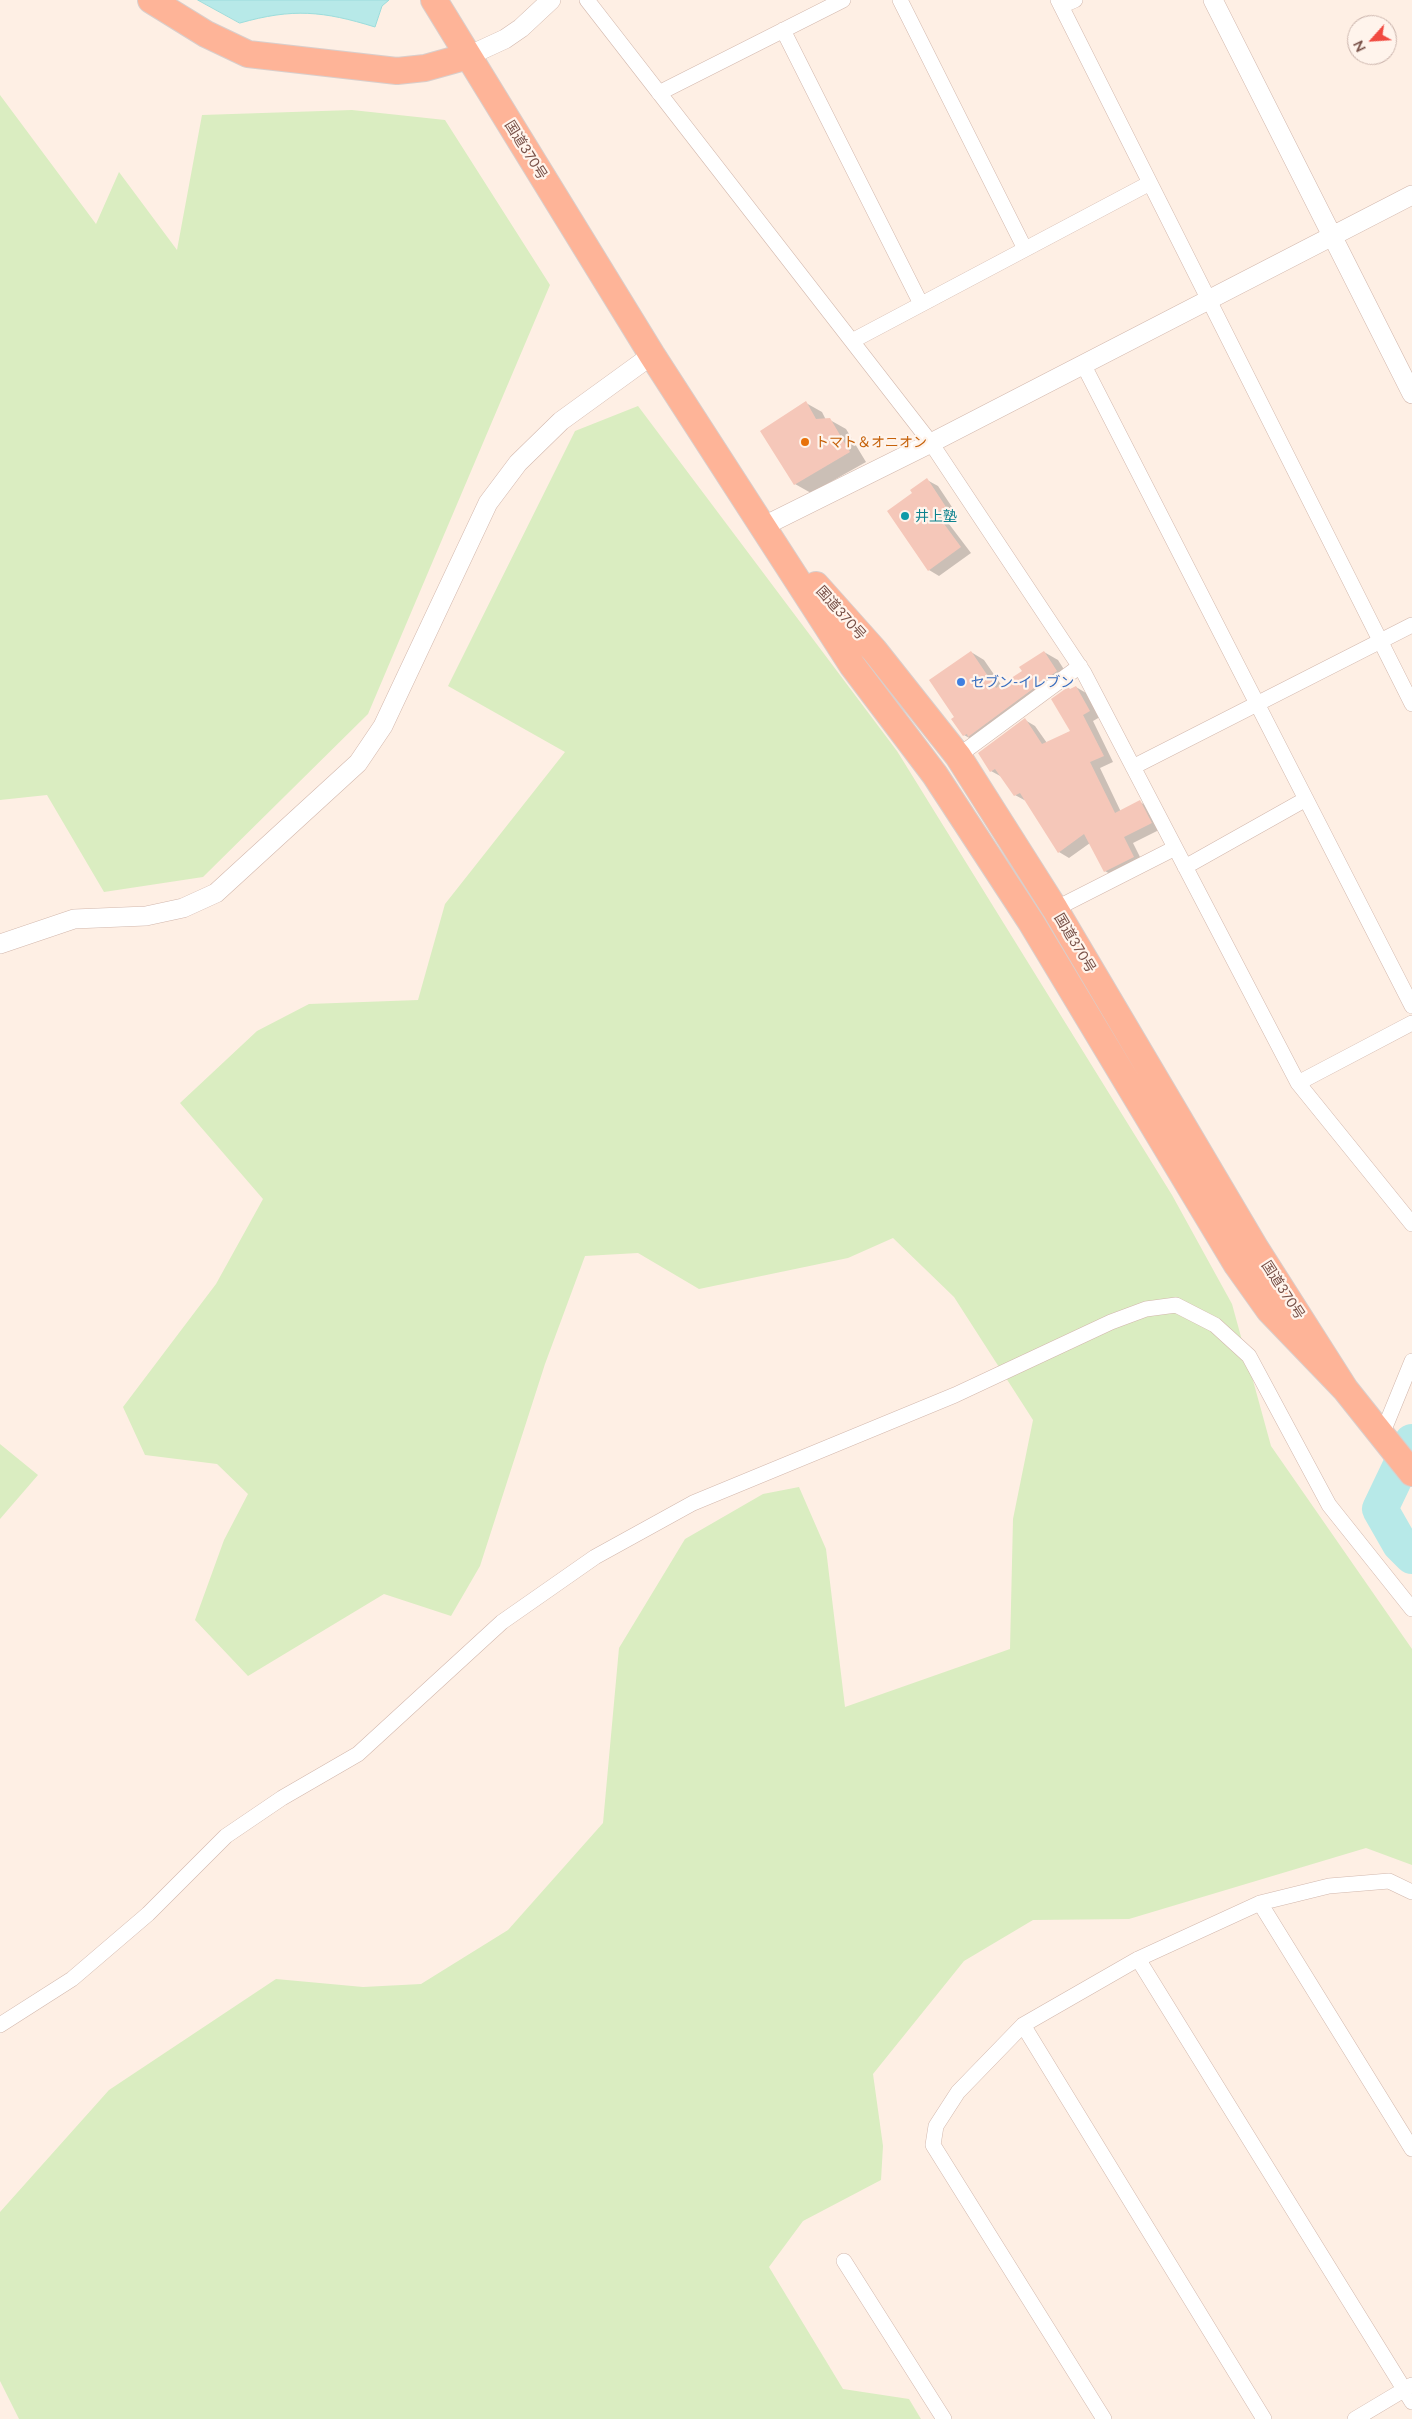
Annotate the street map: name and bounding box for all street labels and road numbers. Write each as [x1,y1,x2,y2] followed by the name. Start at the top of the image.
[501,117,551,183] street label: 国道370号
[813,583,869,643] street label: 国道370号
[1051,910,1099,976] street label: 国道370号
[1258,1258,1308,1322] street label: 国道370号

